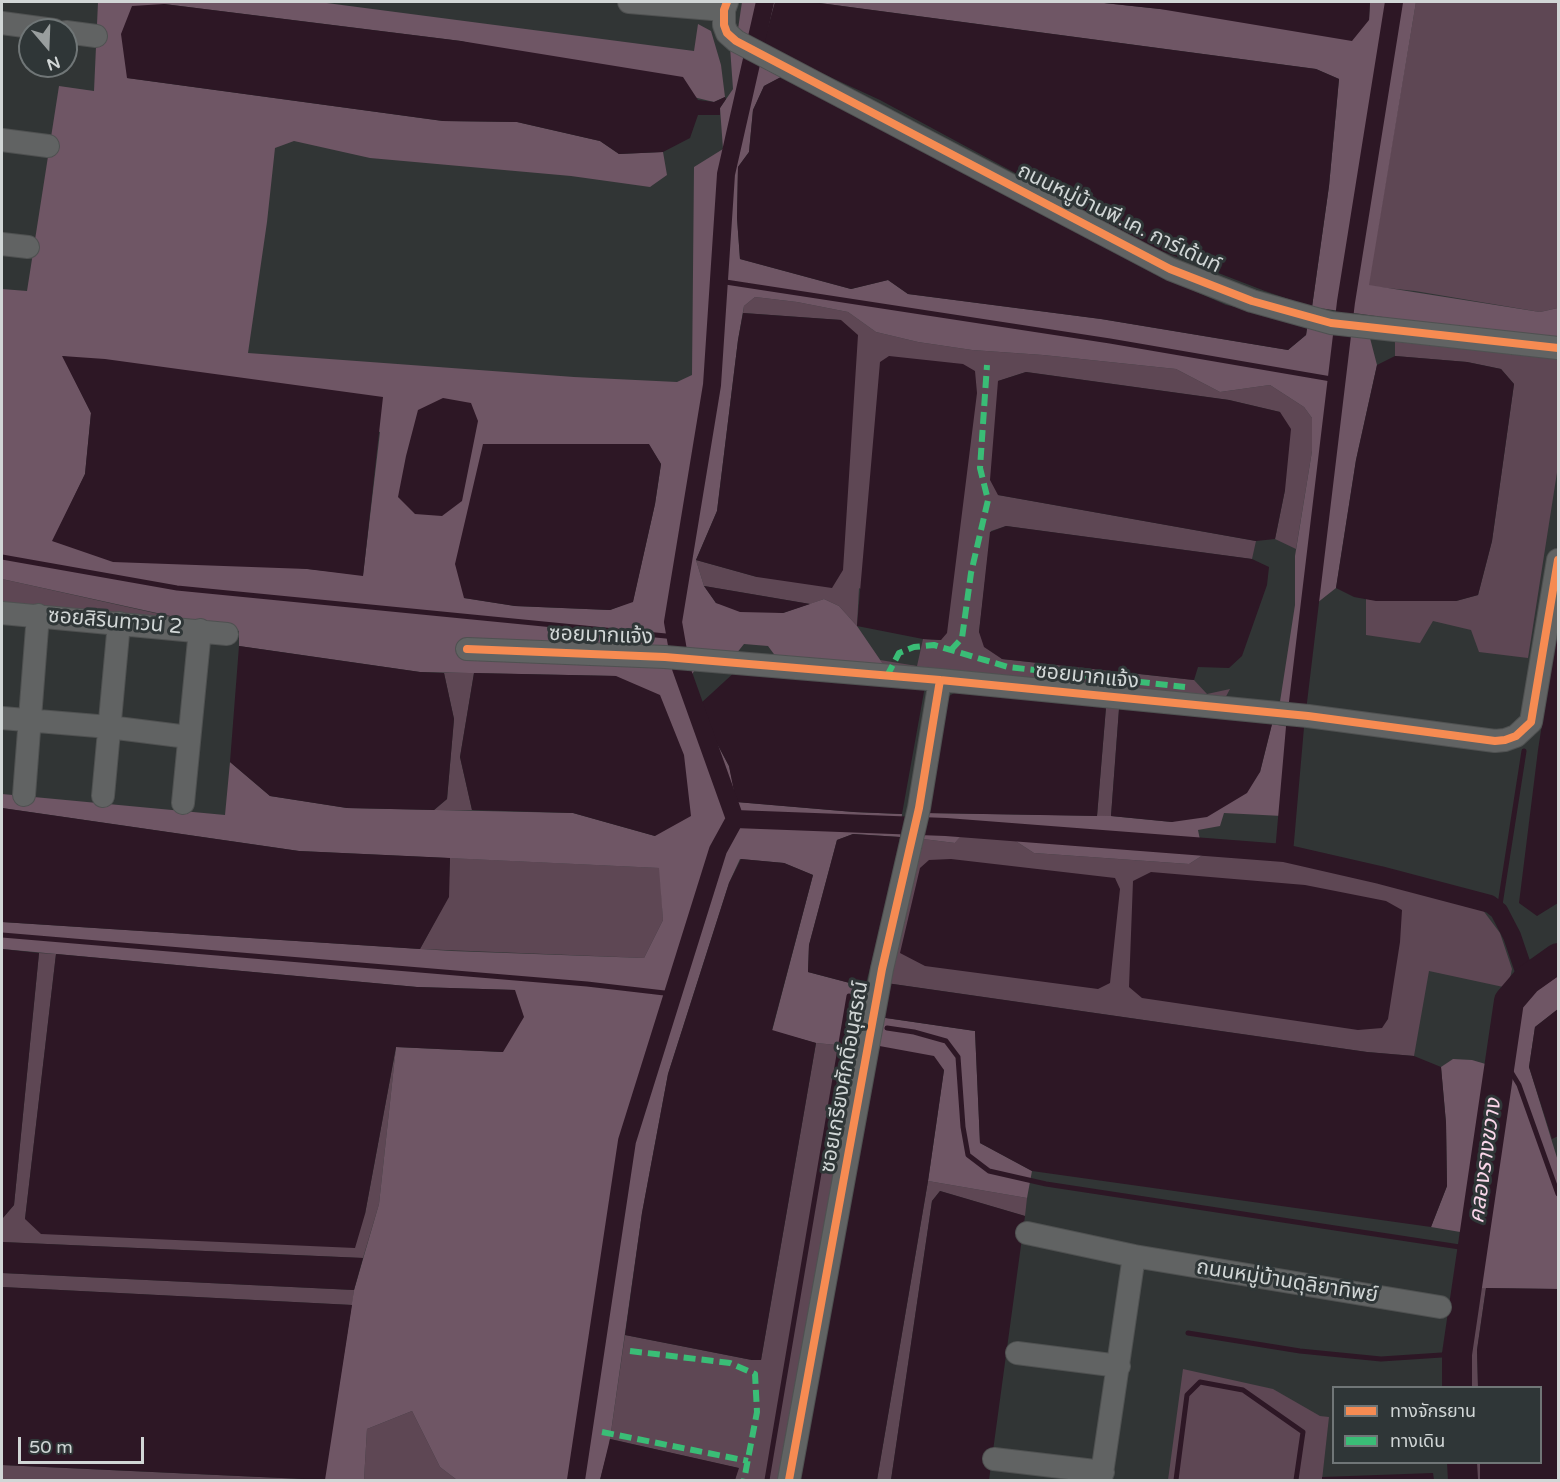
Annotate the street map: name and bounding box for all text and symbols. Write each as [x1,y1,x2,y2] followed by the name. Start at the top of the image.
[18,18,78,78] north arrow
[44,52,63,75] text: N
[1013,159,1225,279] street label: ถนนหมู่บ้านพี.เค. การ์เด้นท์
[47,604,183,640] street label: ซอยสิรินทาวน์ 2
[549,622,653,650] street label: ซอยมากแจ้ง
[1034,659,1140,695] street label: ซอยมากแจ้ง
[816,979,874,1175] street label: ซอยเกรียงศักดิ์อนุสรณ์
[1464,1097,1508,1225] water label: คลองรางขวาง
[1194,1255,1380,1309] street label: ถนนหมู่บ้านดุลิยาทิพย์
[1332,1386,1542,1464] legend
[1390,1400,1476,1422] text: ทางจักรยาน
[21,1425,147,1463] scale bar
[1390,1430,1445,1452] text: ทางเดิน
[29,1436,73,1458] text: 50 m

